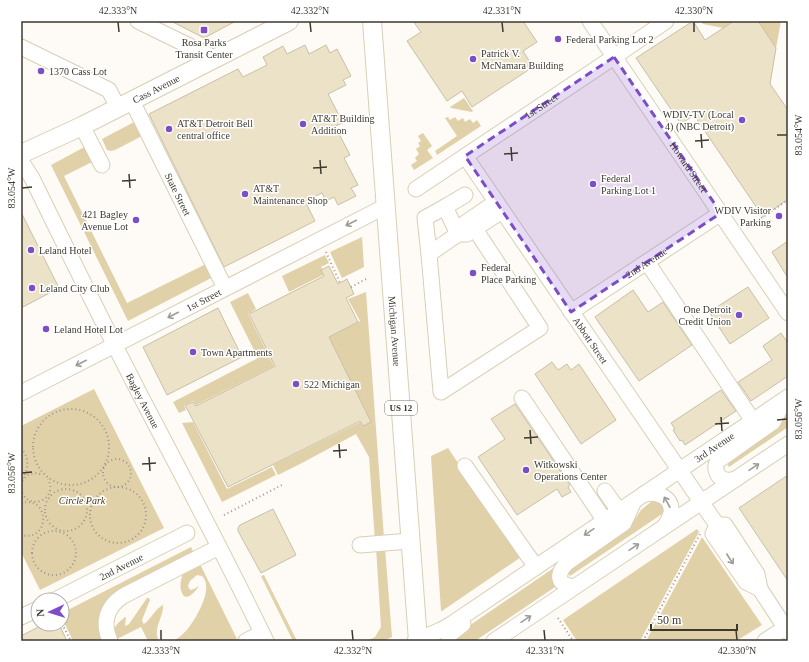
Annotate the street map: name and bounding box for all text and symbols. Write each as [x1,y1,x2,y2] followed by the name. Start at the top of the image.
[99,5,137,16] text: 42.333°N
[291,5,329,16] text: 42.332°N
[483,5,521,16] text: 42.331°N
[675,5,713,16] text: 42.330°N
[199,25,209,35] marker: Rosa Parks Transit Center
[553,34,563,44] marker: Federal Parking Lot 2
[566,34,653,45] place label: Federal Parking Lot 2
[175,37,233,60] place label: Rosa Parks Transit Center
[481,48,563,71] place label: Patrick V. McNamara Building
[468,54,478,64] marker: Patrick V. McNamara Building
[36,66,46,76] marker: 1370 Cass Lot
[49,66,107,77] place label: 1370 Cass Lot
[131,72,182,105] street label: Cass Avenue
[522,91,560,121] street label: 1st Street
[663,109,734,133] place label: WDIV-TV (Local 4) (NBC Detroit)
[311,113,374,136] place label: AT&T Building Addition
[793,114,804,155] text: 83.054°W
[737,115,747,125] marker: WDIV-TV (Local 4) (NBC Detroit)
[177,118,253,141] place label: AT&T Detroit Bell central office
[298,119,308,129] marker: AT&T Building Addition
[164,124,174,134] marker: AT&T Detroit Bell central office
[667,140,709,194] street label: Howard Street
[6,167,17,208] text: 83.054°W
[163,171,193,218] street label: State Street
[601,173,656,196] place label: Federal Parking Lot 1
[588,179,598,189] marker: Federal Parking Lot 1
[253,183,328,206] place label: AT&T Maintenance Shop
[240,189,250,199] marker: AT&T Maintenance Shop
[714,205,772,228] place label: WDIV Visitor Parking
[81,209,128,232] place label: 421 Bagley Avenue Lot
[774,211,784,221] marker: WDIV Visitor Parking
[131,215,141,225] marker: 421 Bagley Avenue Lot
[345,220,357,228] one-way arrow
[26,245,36,255] marker: Leland Hotel
[39,245,92,256] place label: Leland Hotel
[624,245,670,280] street label: 2nd Avenue
[481,262,536,285] place label: Federal Place Parking
[468,268,478,278] marker: Federal Place Parking
[27,283,37,293] marker: Leland City Club
[40,283,109,294] place label: Leland City Club
[184,286,223,313] street label: 1st Street
[386,296,403,367] street label: Michigan Avenue
[679,304,731,327] place label: One Detroit Credit Union
[734,310,744,320] marker: One Detroit Credit Union
[167,312,179,319] one-way arrow
[571,315,610,366] street label: Abbott Street
[41,324,51,334] marker: Leland Hotel Lot
[54,324,123,335] place label: Leland Hotel Lot
[188,347,198,357] marker: Town Apartments
[201,347,272,358] place label: Town Apartments
[75,360,87,367] one-way arrow
[124,371,162,431] street label: Bagley Avenue
[291,379,301,389] marker: 522 Michigan
[304,379,360,390] place label: 522 Michigan
[793,398,804,439] text: 83.056°W
[385,401,417,415] road number: US 12
[692,430,737,465] street label: 3rd Avenue
[6,452,17,493] text: 83.056°W
[534,459,608,482] place label: Witkowski Operations Center
[749,463,760,471] one-way arrow
[521,465,531,475] marker: Witkowski Operations Center
[59,495,106,506] park label: Circle Park
[663,496,671,508] one-way arrow
[583,528,594,536] one-way arrow
[628,543,639,551] one-way arrow
[98,551,145,583] street label: 2nd Avenue
[726,553,734,564] one-way arrow
[30,592,70,632] north arrow
[651,606,737,632] scale bar
[34,608,46,617] text: N
[657,613,682,627] text: 50 m
[520,615,531,623] one-way arrow
[142,645,180,656] text: 42.333°N
[334,645,372,656] text: 42.332°N
[526,645,564,656] text: 42.331°N
[718,645,756,656] text: 42.330°N

